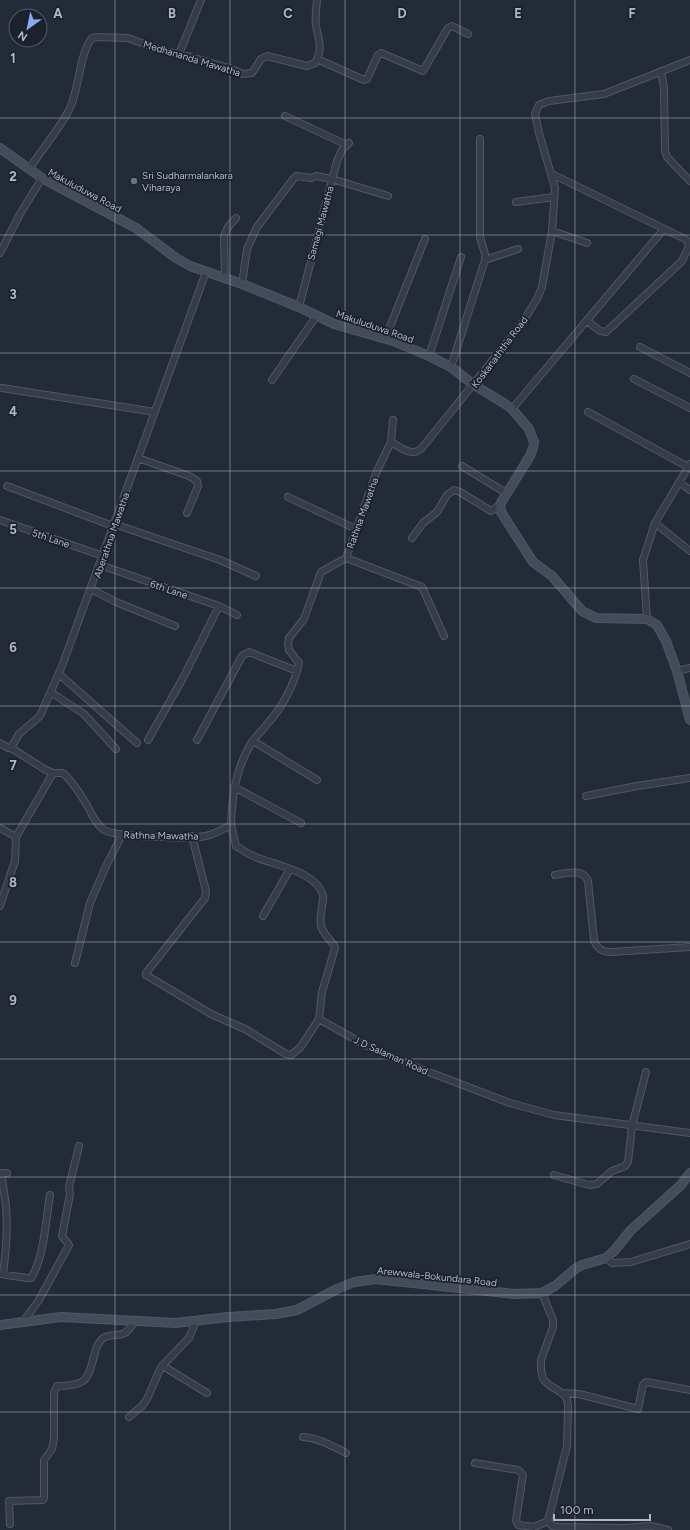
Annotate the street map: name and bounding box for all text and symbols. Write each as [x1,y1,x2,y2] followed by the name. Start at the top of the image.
[53,6,63,21] text: A
[168,6,176,21] text: B
[283,6,293,21] text: C
[397,6,407,21] text: D
[514,6,522,21] text: E
[628,6,636,21] text: F
[8,8,48,48] north arrow
[16,28,30,44] text: N
[142,38,242,79] street label: Medhananda Mawatha
[10,51,16,66] text: 1
[46,166,124,215] street label: Makuluduwa Road
[9,169,17,184] text: 2
[142,169,233,194] place label: Sri Sudharmalankara Viharaya
[129,176,139,186] marker: Sri Sudharmalankara Viharaya
[304,185,337,262] street label: Samagi Mawatha
[9,287,17,302] text: 3
[334,307,416,346] street label: Makuluduwa Road
[468,314,531,391] street label: Koskanaththa Road
[9,404,17,419] text: 4
[344,476,381,550] street label: Rathna Mawatha
[91,491,132,580] street label: Aberathna Mawatha
[9,522,17,537] text: 5
[30,526,72,551] street label: 5th Lane
[148,577,190,602] street label: 6th Lane
[9,640,17,655] text: 6
[9,758,17,773] text: 7
[124,828,198,843] street label: Rathna Mawatha
[9,875,17,890] text: 8
[9,993,17,1008] text: 9
[352,1033,430,1078] street label: J D Salaman Road
[376,1264,498,1289] street label: Arewwala-Bokundara Road
[554,1496,650,1522] scale bar
[560,1503,594,1517] text: 100 m

